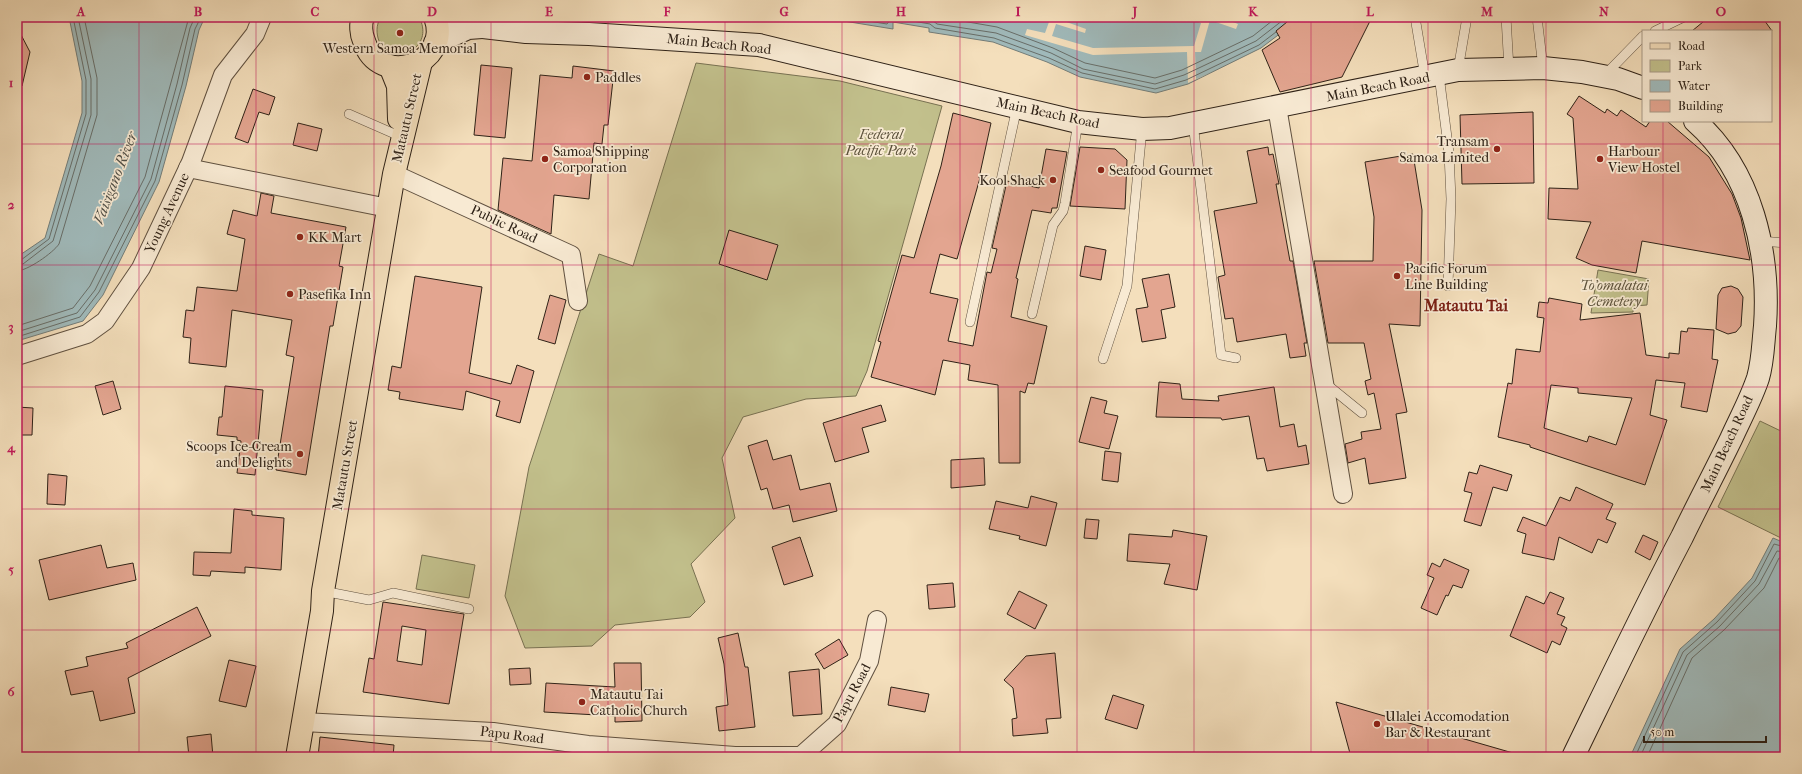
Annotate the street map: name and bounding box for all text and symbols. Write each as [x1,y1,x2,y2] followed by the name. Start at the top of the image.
[76,4,86,19] text: A
[194,4,203,19] text: B
[311,4,320,19] text: C
[427,4,437,19] text: D
[545,4,553,19] text: E
[663,4,671,19] text: F
[779,4,789,19] text: G
[896,4,907,19] text: H
[1015,4,1021,19] text: I
[1131,4,1138,20] text: J
[1248,4,1259,19] text: K
[1366,4,1375,19] text: L
[1480,4,1493,19] text: M
[1599,4,1609,19] text: N
[1716,4,1726,19] text: O
[395,28,405,38] marker: Western Samoa Memorial
[666,30,773,58] street label: Main Beach Road
[1642,30,1772,122] legend
[1678,39,1705,53] text: Road
[322,40,477,57] place label: Western Samoa Memorial
[1678,59,1703,73] text: Park
[595,69,641,86] place label: Paddles
[1325,69,1432,105] street label: Main Beach Road
[388,72,426,164] street label: Matautu Street
[582,72,592,82] marker: Paddles
[9,75,14,90] text: 1
[1677,79,1711,93] text: Water
[995,94,1102,132] street label: Main Beach Road
[1678,99,1723,113] text: Building
[844,126,917,159] park label: Federal Pacific Park
[89,128,141,227] water label: Vaisigano River
[1399,133,1489,166] place label: Transam Samoa Limited
[553,143,649,176] place label: Samoa Shipping Corporation
[1607,143,1680,176] place label: Harbour View Hostel
[1492,144,1502,154] marker: Transam Samoa Limited
[540,154,550,164] marker: Samoa Shipping Corporation
[1595,154,1605,164] marker: Harbour View Hostel
[1109,162,1213,179] place label: Seafood Gourmet
[1096,165,1106,175] marker: Seafood Gourmet
[140,170,193,257] street label: Young Avenue
[979,172,1046,189] place label: Kool Shack
[1048,175,1058,185] marker: Kool Shack
[8,197,15,212] text: 2
[468,201,540,247] street label: Public Road
[308,229,362,246] place label: KK Mart
[295,232,305,242] marker: KK Mart
[1405,260,1488,293] place label: Pacific Forum Line Building
[1392,271,1402,281] marker: Pacific Forum Line Building
[1580,277,1649,310] park label: To'omalatai Cemetery
[298,286,371,303] place label: Pasefika Inn
[285,289,295,299] marker: Pasefika Inn
[1423,296,1508,315] district label: Matautu Tai
[8,319,14,335] text: 3
[1697,392,1757,495] street label: Main Beach Road
[329,418,361,512] street label: Matautu Street
[186,438,292,471] place label: Scoops Ice-Cream and Delights
[6,440,16,456] text: 4
[295,449,305,459] marker: Scoops Ice-Cream and Delights
[8,562,14,577] text: 5
[829,660,875,725] street label: Papu Road
[7,684,15,699] text: 6
[590,686,688,719] place label: Matautu Tai Catholic Church
[577,697,587,707] marker: Matautu Tai Catholic Church
[1385,708,1509,741] place label: Ulalei Accomodation Bar & Restaurant
[1644,718,1766,744] scale bar
[1372,719,1382,729] marker: Ulalei Accomodation Bar & Restaurant
[479,723,545,747] street label: Papu Road
[1650,725,1674,739] text: 50 m

